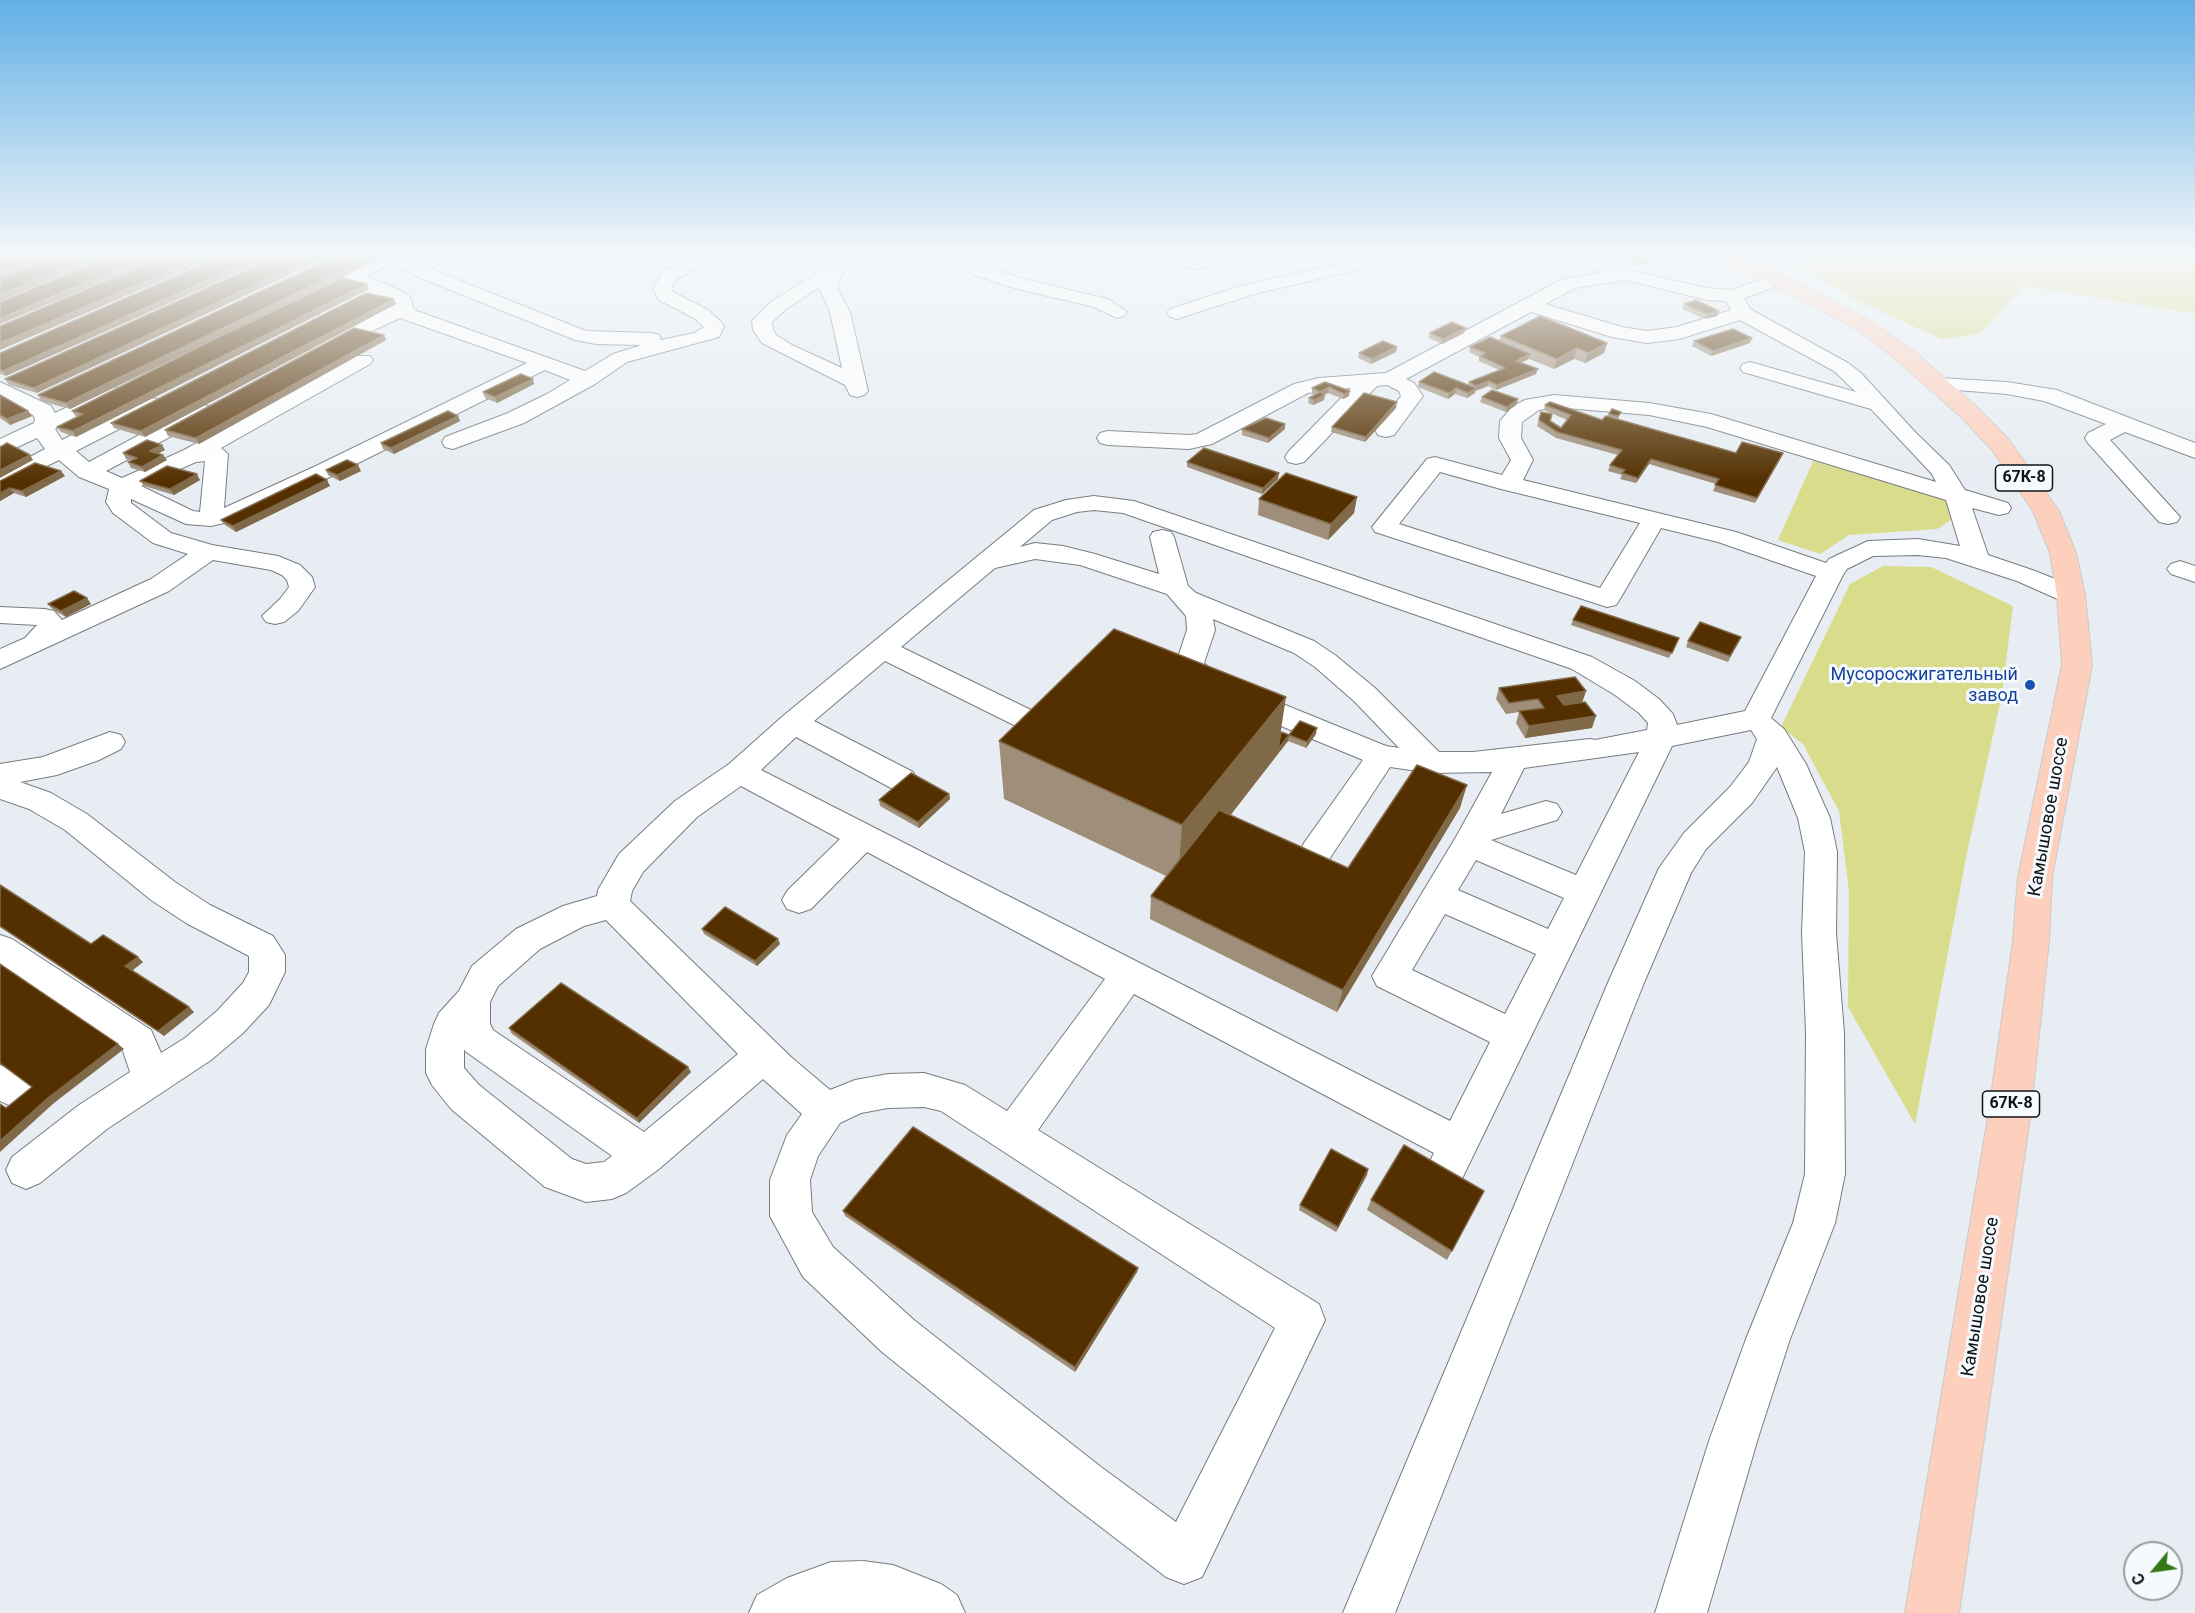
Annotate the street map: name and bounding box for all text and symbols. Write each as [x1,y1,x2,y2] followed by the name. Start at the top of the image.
[1996,465,2052,491] road number: 67К-8
[1831,664,2018,706] place label: Мусоросжигательный завод
[2023,678,2037,692] marker: Мусоросжигательный завод
[2024,736,2074,898] street label: Камышовое шоссе
[1982,1091,2040,1117] road number: 67К-8
[1958,1216,2004,1378] street label: Камышовое шоссе
[2123,1541,2183,1601] north arrow
[2128,1570,2149,1588] text: С

